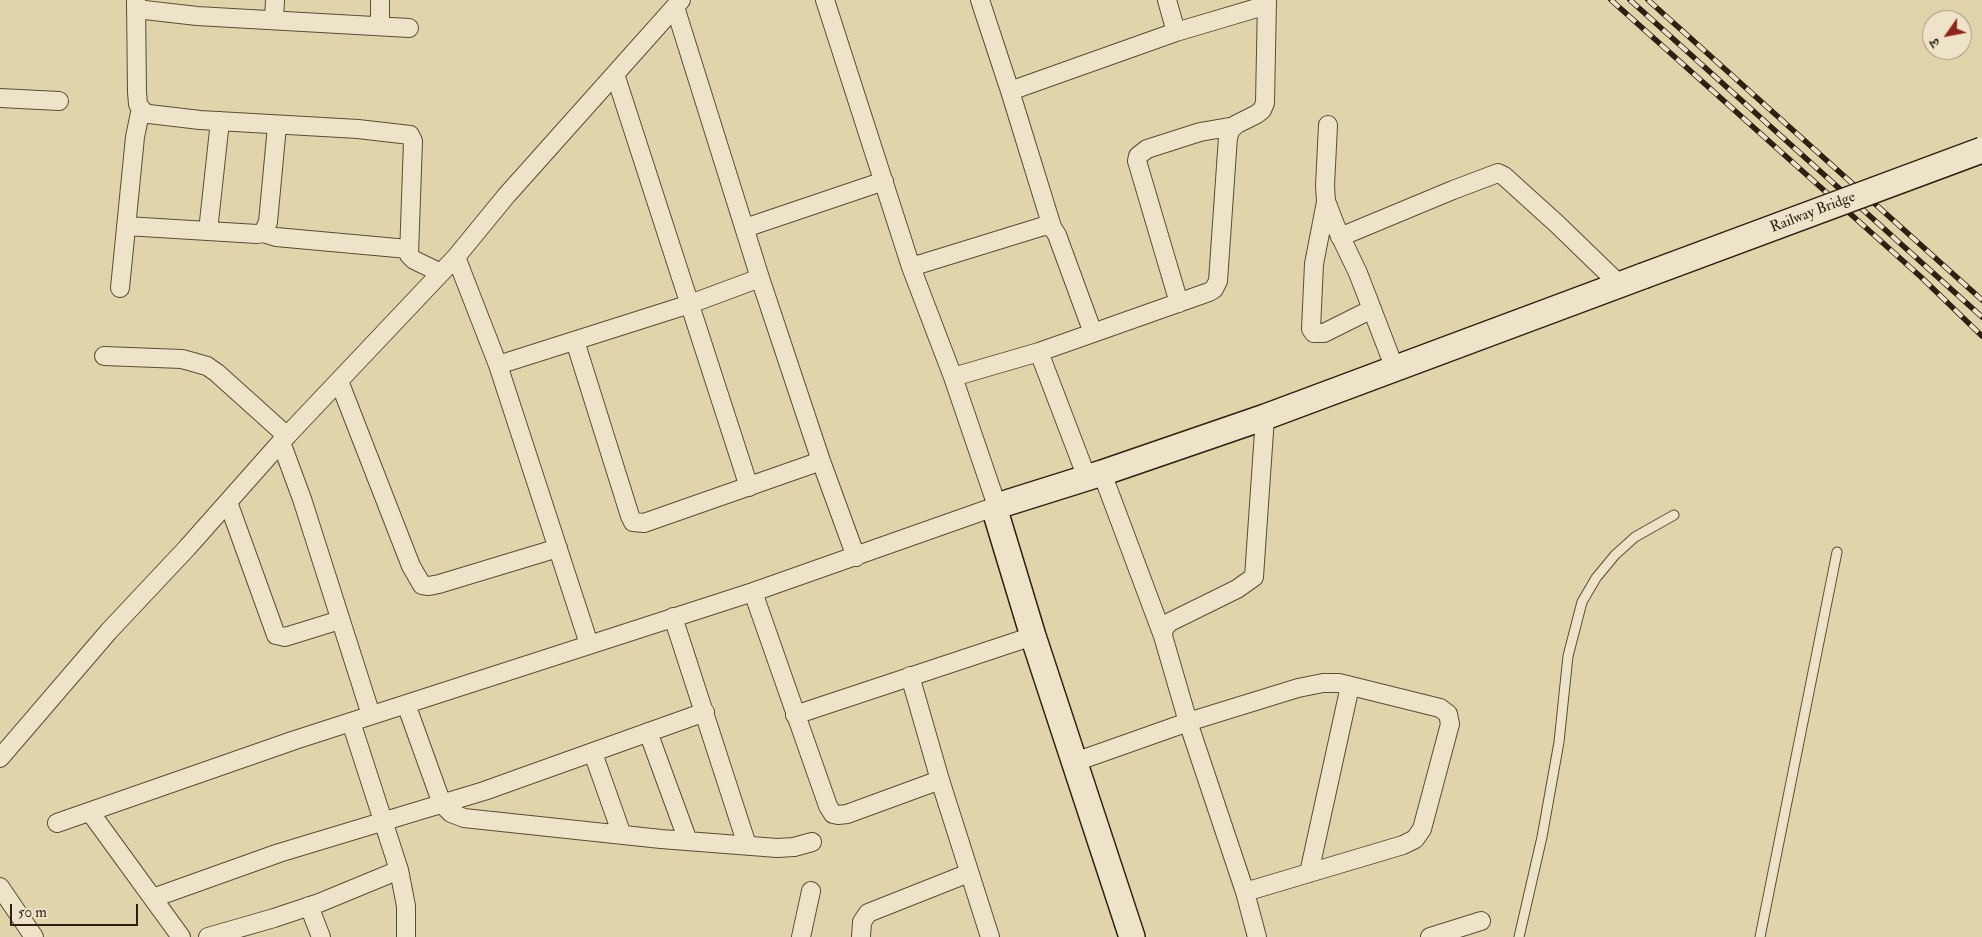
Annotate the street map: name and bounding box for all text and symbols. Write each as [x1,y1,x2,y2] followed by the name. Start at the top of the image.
[1922,10,1972,60] north arrow
[1926,35,1944,51] text: उ
[1768,188,1858,238] street label: Railway Bridge
[12,894,140,926] scale bar
[18,903,47,922] text: 50 m

